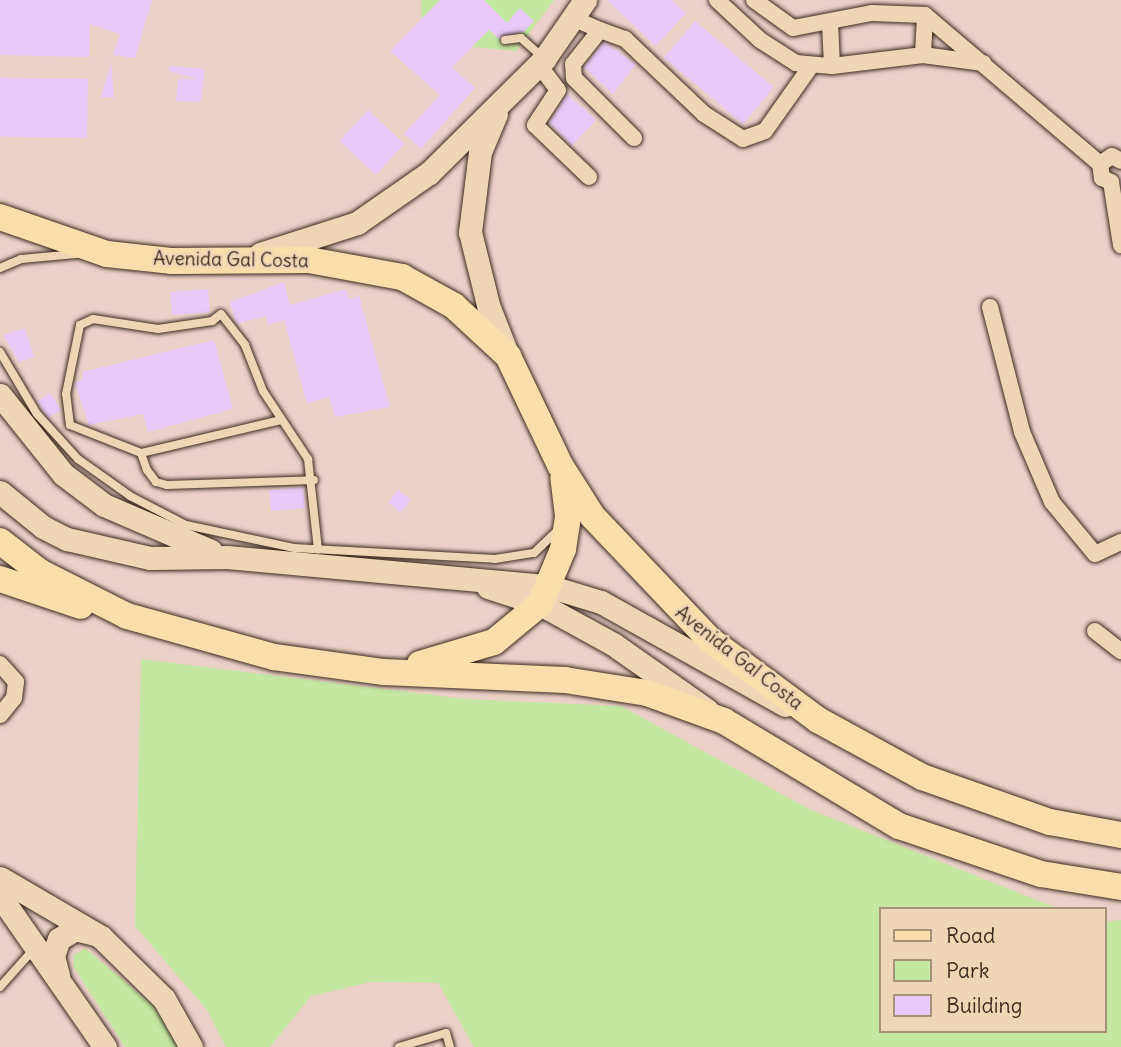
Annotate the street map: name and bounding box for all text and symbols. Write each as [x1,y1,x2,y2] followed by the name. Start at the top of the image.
[153,247,309,273] street label: Avenida Gal Costa
[671,601,807,715] street label: Avenida Gal Costa
[880,907,1107,1033] legend
[946,922,995,949] text: Road
[946,957,989,984] text: Park
[946,992,1022,1019] text: Building

